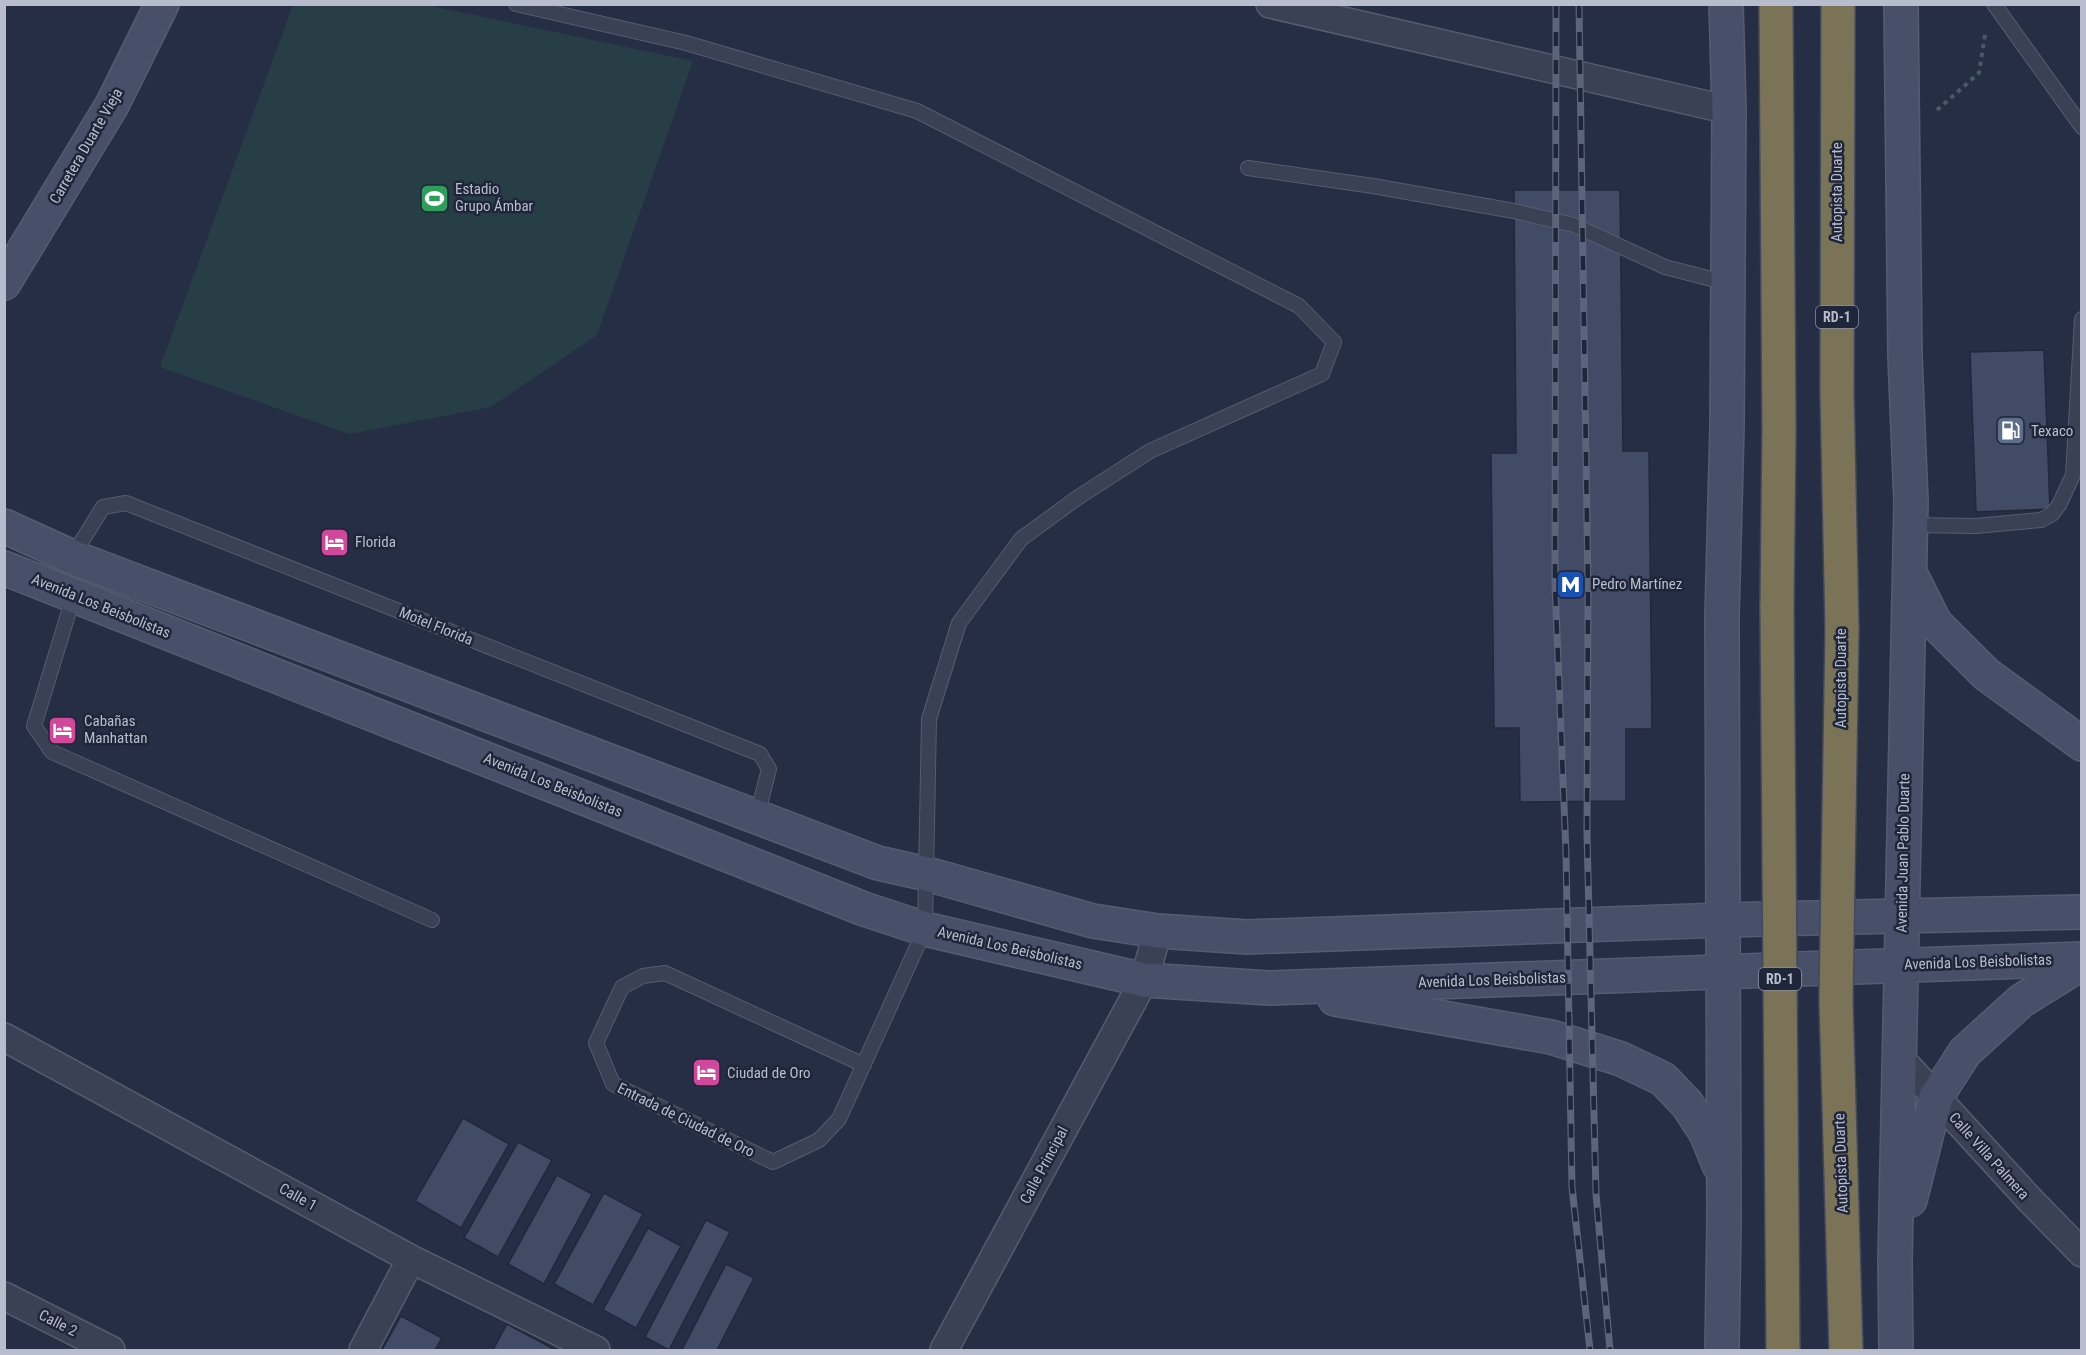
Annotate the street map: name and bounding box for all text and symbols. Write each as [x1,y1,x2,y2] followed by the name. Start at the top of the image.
[46,85,126,207] street label: Carretera Duarte Vieja
[1828,142,1846,242] street label: Autopista Duarte
[455,180,534,215] place label: Estadio Grupo Ámbar
[418,182,450,214] sports icon: Estadio Grupo Ámbar
[1816,306,1858,328] road number: RD-1
[1994,415,2026,447] fuel station icon: Texaco
[2031,422,2073,440] place label: Texaco
[318,526,350,558] hotel icon: Florida
[355,533,396,551] place label: Florida
[1555,568,1587,600] metro station icon: Pedro Martínez
[29,570,173,642] street label: Avenida Los Beisbolistas
[1592,575,1682,593] place label: Pedro Martínez
[396,603,476,649] street label: Motel Florida
[1832,628,1850,728] street label: Autopista Duarte
[84,712,148,747] place label: Cabañas Manhattan
[47,714,79,746] hotel icon: Cabañas Manhattan
[481,749,625,821] street label: Avenida Los Beisbolistas
[1893,773,1913,933] street label: Avenida Juan Pablo Duarte
[936,923,1084,973] street label: Avenida Los Beisbolistas
[1904,950,2052,974] street label: Avenida Los Beisbolistas
[1418,968,1566,992] street label: Avenida Los Beisbolistas
[1759,968,1801,990] road number: RD-1
[690,1057,722,1089] hotel icon: Ciudad de Oro
[727,1064,811,1082] place label: Ciudad de Oro
[615,1079,757,1161] street label: Entrada de Ciudad de Oro
[1945,1109,2033,1203] street label: Calle Villa Palmera
[1830,1113,1852,1213] street label: Autopista Duarte
[1016,1123,1072,1207] street label: Calle Principal
[276,1179,320,1215] street label: Calle 1
[36,1306,80,1340] street label: Calle 2

